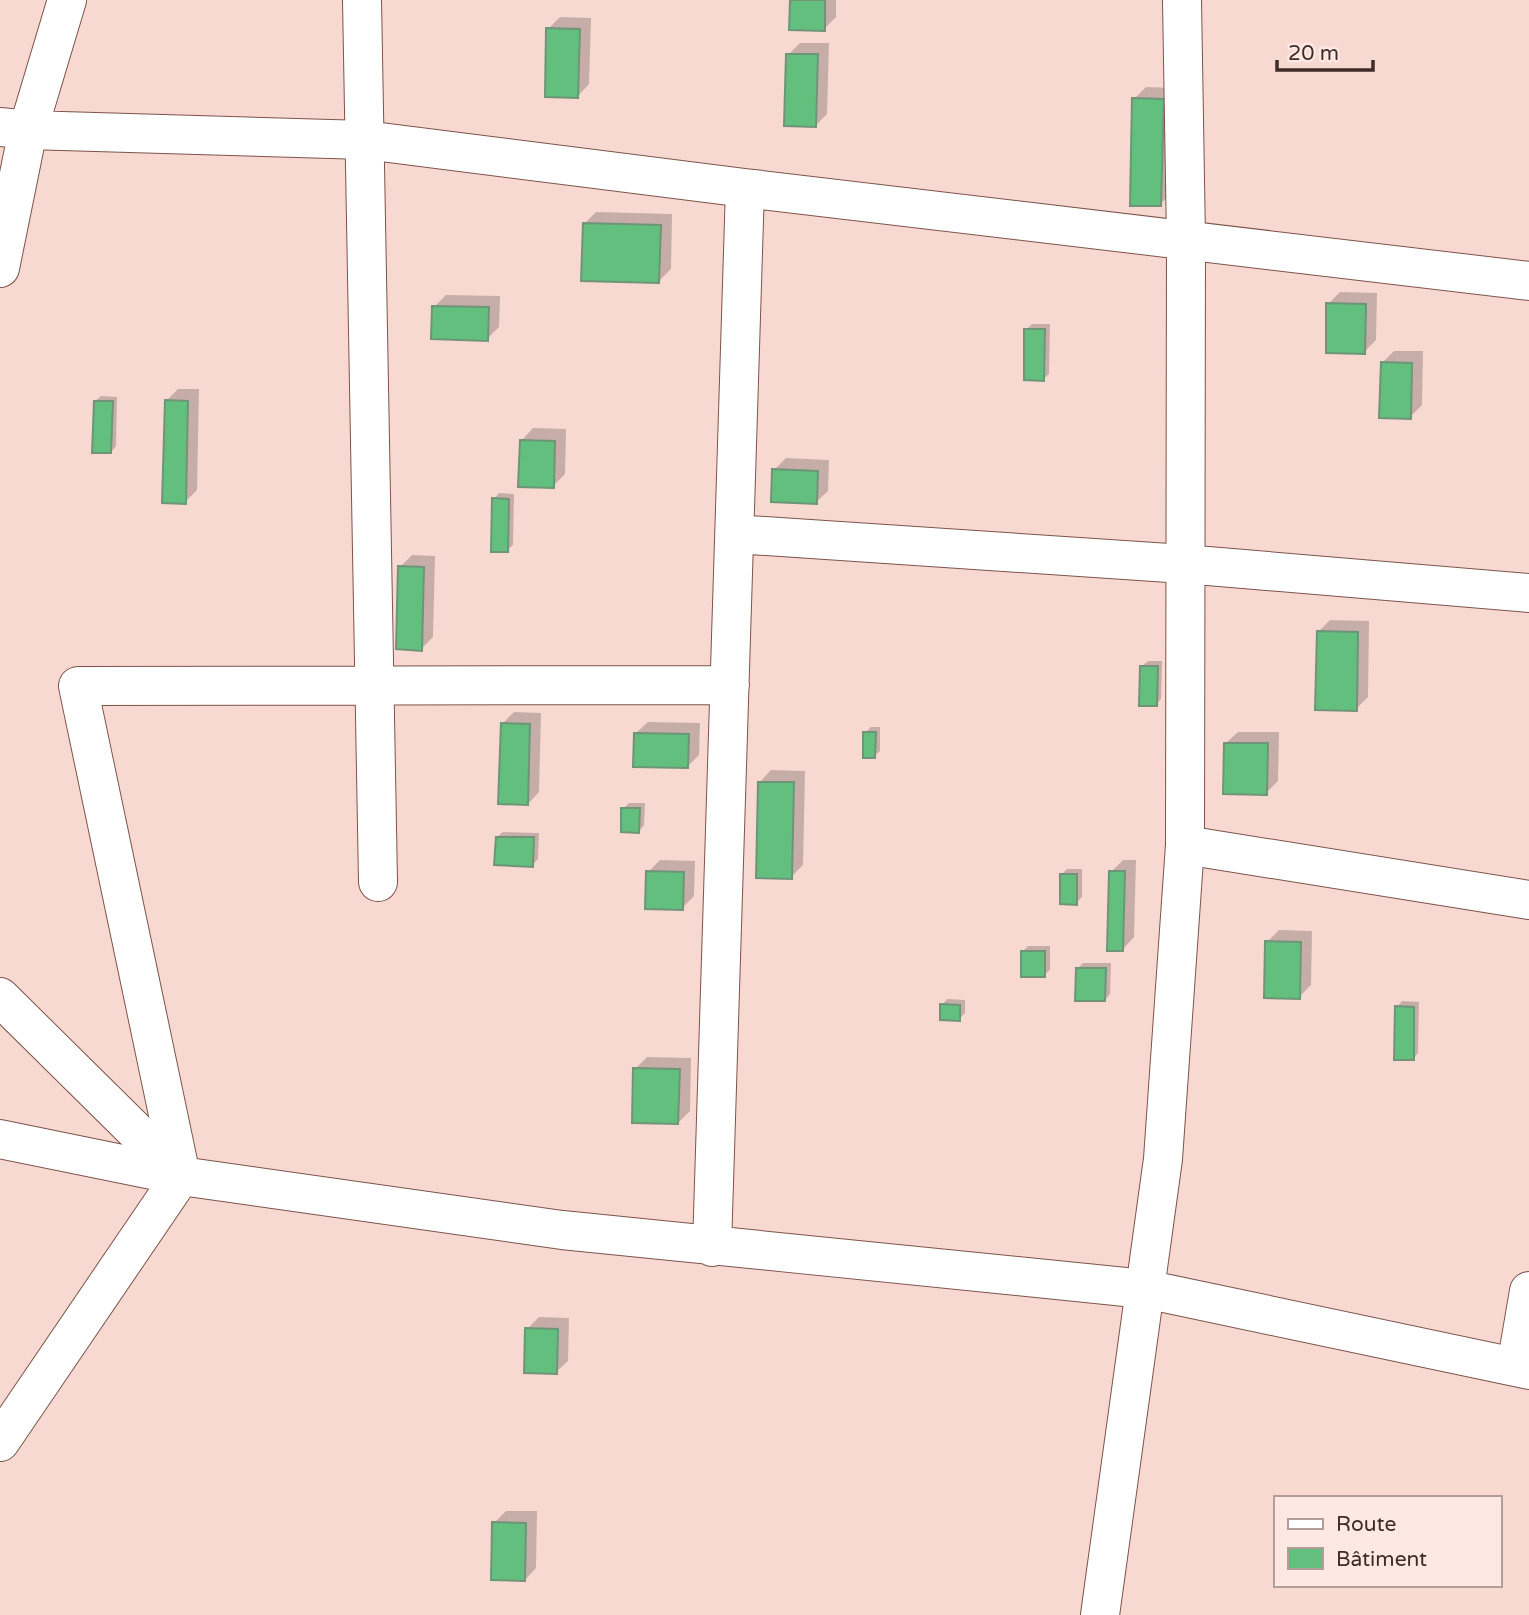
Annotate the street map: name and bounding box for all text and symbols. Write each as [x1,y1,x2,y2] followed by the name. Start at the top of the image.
[1277,28,1373,72] scale bar
[1288,41,1339,66] text: 20 m
[1274,1496,1501,1587] legend
[1336,1512,1396,1537] text: Route
[1336,1547,1427,1572] text: Bâtiment

